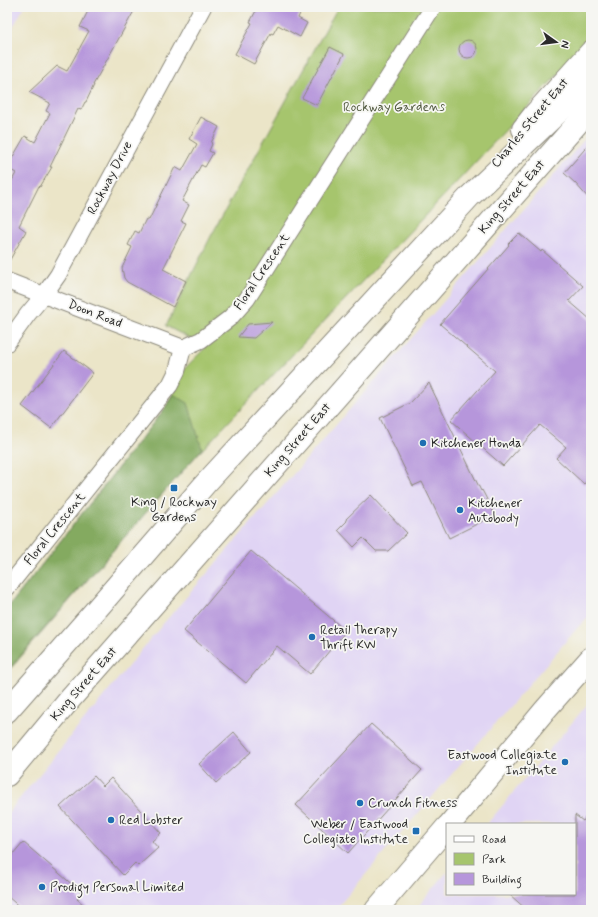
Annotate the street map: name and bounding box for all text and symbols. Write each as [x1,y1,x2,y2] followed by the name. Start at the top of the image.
[536,22,576,62] north arrow
[557,39,572,49] text: N
[487,75,573,171] street label: Charles Street East
[343,99,445,116] park label: Rockway Gardens
[84,138,137,218] street label: Rockway Drive
[475,156,550,238] street label: King Street East
[230,230,294,314] street label: Floral Crescent
[65,296,125,332] street label: Doon Road
[261,399,336,481] street label: King Street East
[431,435,522,452] place label: Kitchener Honda
[418,438,428,448] marker: Kitchener Honda
[169,483,179,493] marker: King / Rockway Gardens
[20,489,90,569] street label: Floral Crescent
[131,494,217,526] place label: King / Rockway Gardens
[468,495,523,527] place label: Kitchener Autobody
[455,505,465,515] marker: Kitchener Autobody
[320,622,398,654] place label: Retail Therapy Thrift KW
[307,632,317,642] marker: Retail Therapy Thrift KW
[47,643,122,725] street label: King Street East
[448,747,557,779] place label: Eastwood Collegiate Institute
[560,757,570,767] marker: Eastwood Collegiate Institute
[368,795,458,812] place label: Crunch Fitness
[355,798,365,808] marker: Crunch Fitness
[119,812,184,829] place label: Red Lobster
[106,815,116,825] marker: Red Lobster
[303,816,408,848] place label: Weber / Eastwood Collegiate Institute
[446,823,576,895] legend
[411,826,421,836] marker: Weber / Eastwood Collegiate Institute
[482,832,506,848] text: Road
[482,852,506,868] text: Park
[482,872,522,889] text: Building
[50,879,184,898] place label: Prodigy Personal Limited
[37,882,47,892] marker: Prodigy Personal Limited

